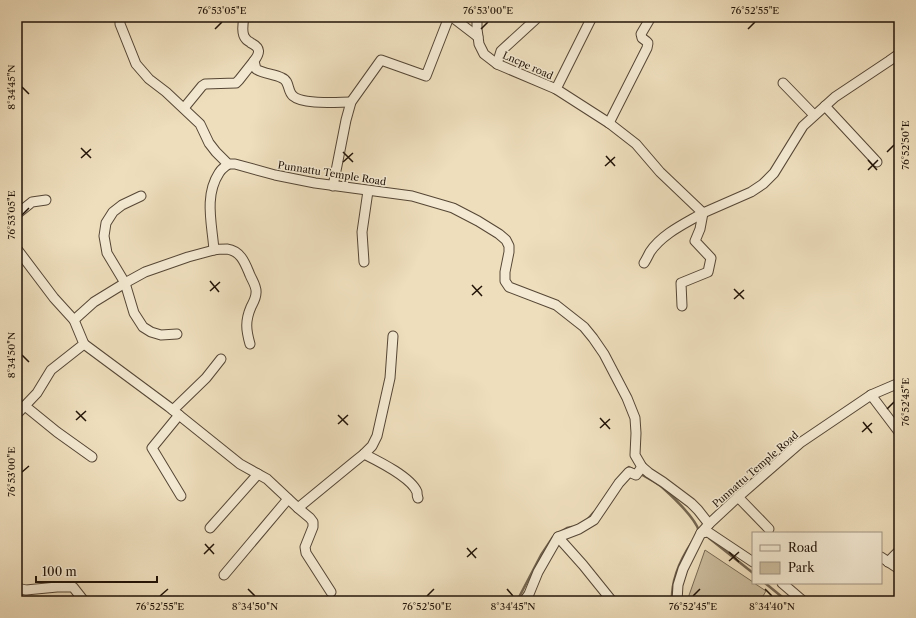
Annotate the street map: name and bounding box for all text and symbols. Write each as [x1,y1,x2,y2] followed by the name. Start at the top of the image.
[197,4,247,17] text: 76°53'05"E
[463,4,513,17] text: 76°53'00"E
[731,4,779,17] text: 76°52'55"E
[500,49,555,82] street label: Lncpe road
[5,64,18,110] text: 8°34'45"N
[899,120,912,170] text: 76°52'50"E
[277,158,387,189] street label: Punnattu Temple Road
[5,190,18,240] text: 76°53'05"E
[5,332,18,378] text: 8°34'50"N
[899,378,912,426] text: 76°52'45"E
[710,428,801,510] street label: Punnattu Temple Road
[5,447,18,497] text: 76°53'00"E
[752,532,882,584] legend
[788,540,818,555] text: Road
[36,558,157,584] scale bar
[788,560,815,575] text: Park
[42,564,77,579] text: 100 m
[136,600,184,613] text: 76°52'55"E
[232,600,278,613] text: 8°34'50"N
[402,600,452,613] text: 76°52'50"E
[490,600,536,613] text: 8°34'45"N
[669,600,717,613] text: 76°52'45"E
[749,600,795,613] text: 8°34'40"N

